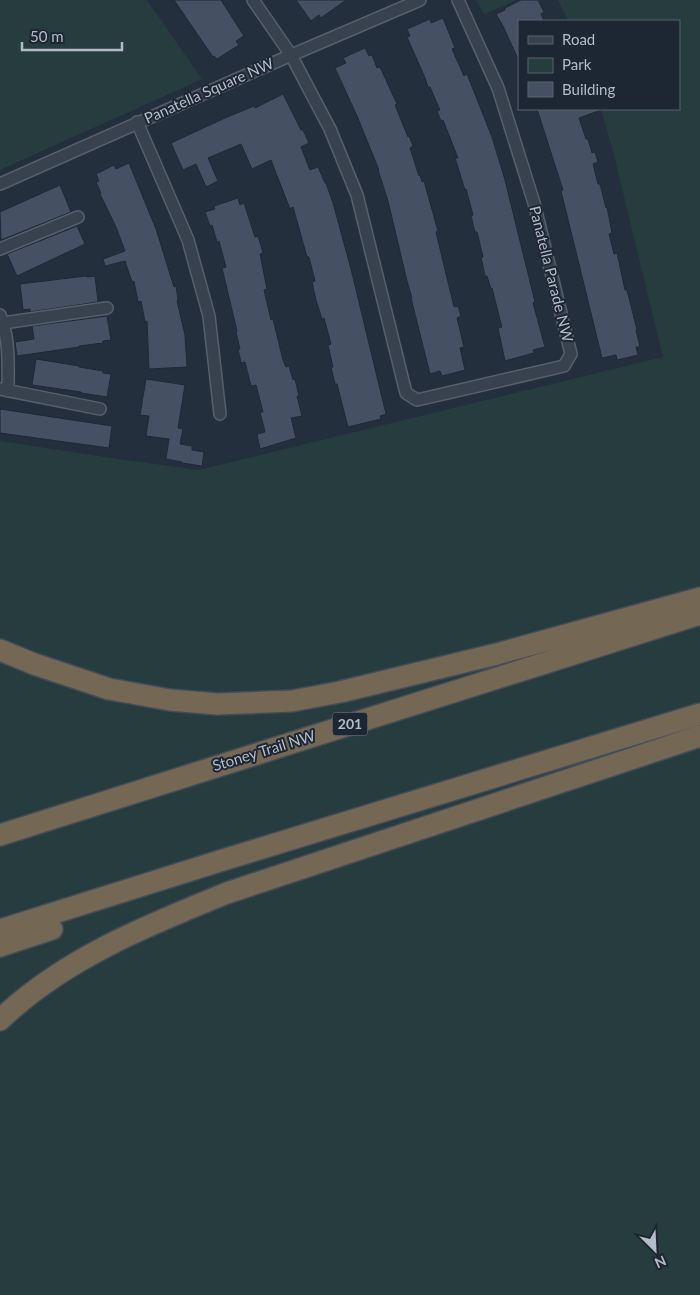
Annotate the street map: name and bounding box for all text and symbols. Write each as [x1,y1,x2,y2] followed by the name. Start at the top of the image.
[22,20,122,52] scale bar
[518,20,680,110] legend
[30,27,64,45] text: 50 m
[562,30,595,48] text: Road
[141,53,277,127] street label: Panatella Square NW
[562,55,592,73] text: Park
[562,80,615,98] text: Building
[526,204,578,344] street label: Panatella Parade NW
[332,712,368,736] road number: 201
[210,726,318,774] street label: Stoney Trail NW
[630,1225,680,1275] north arrow
[652,1252,669,1272] text: N

